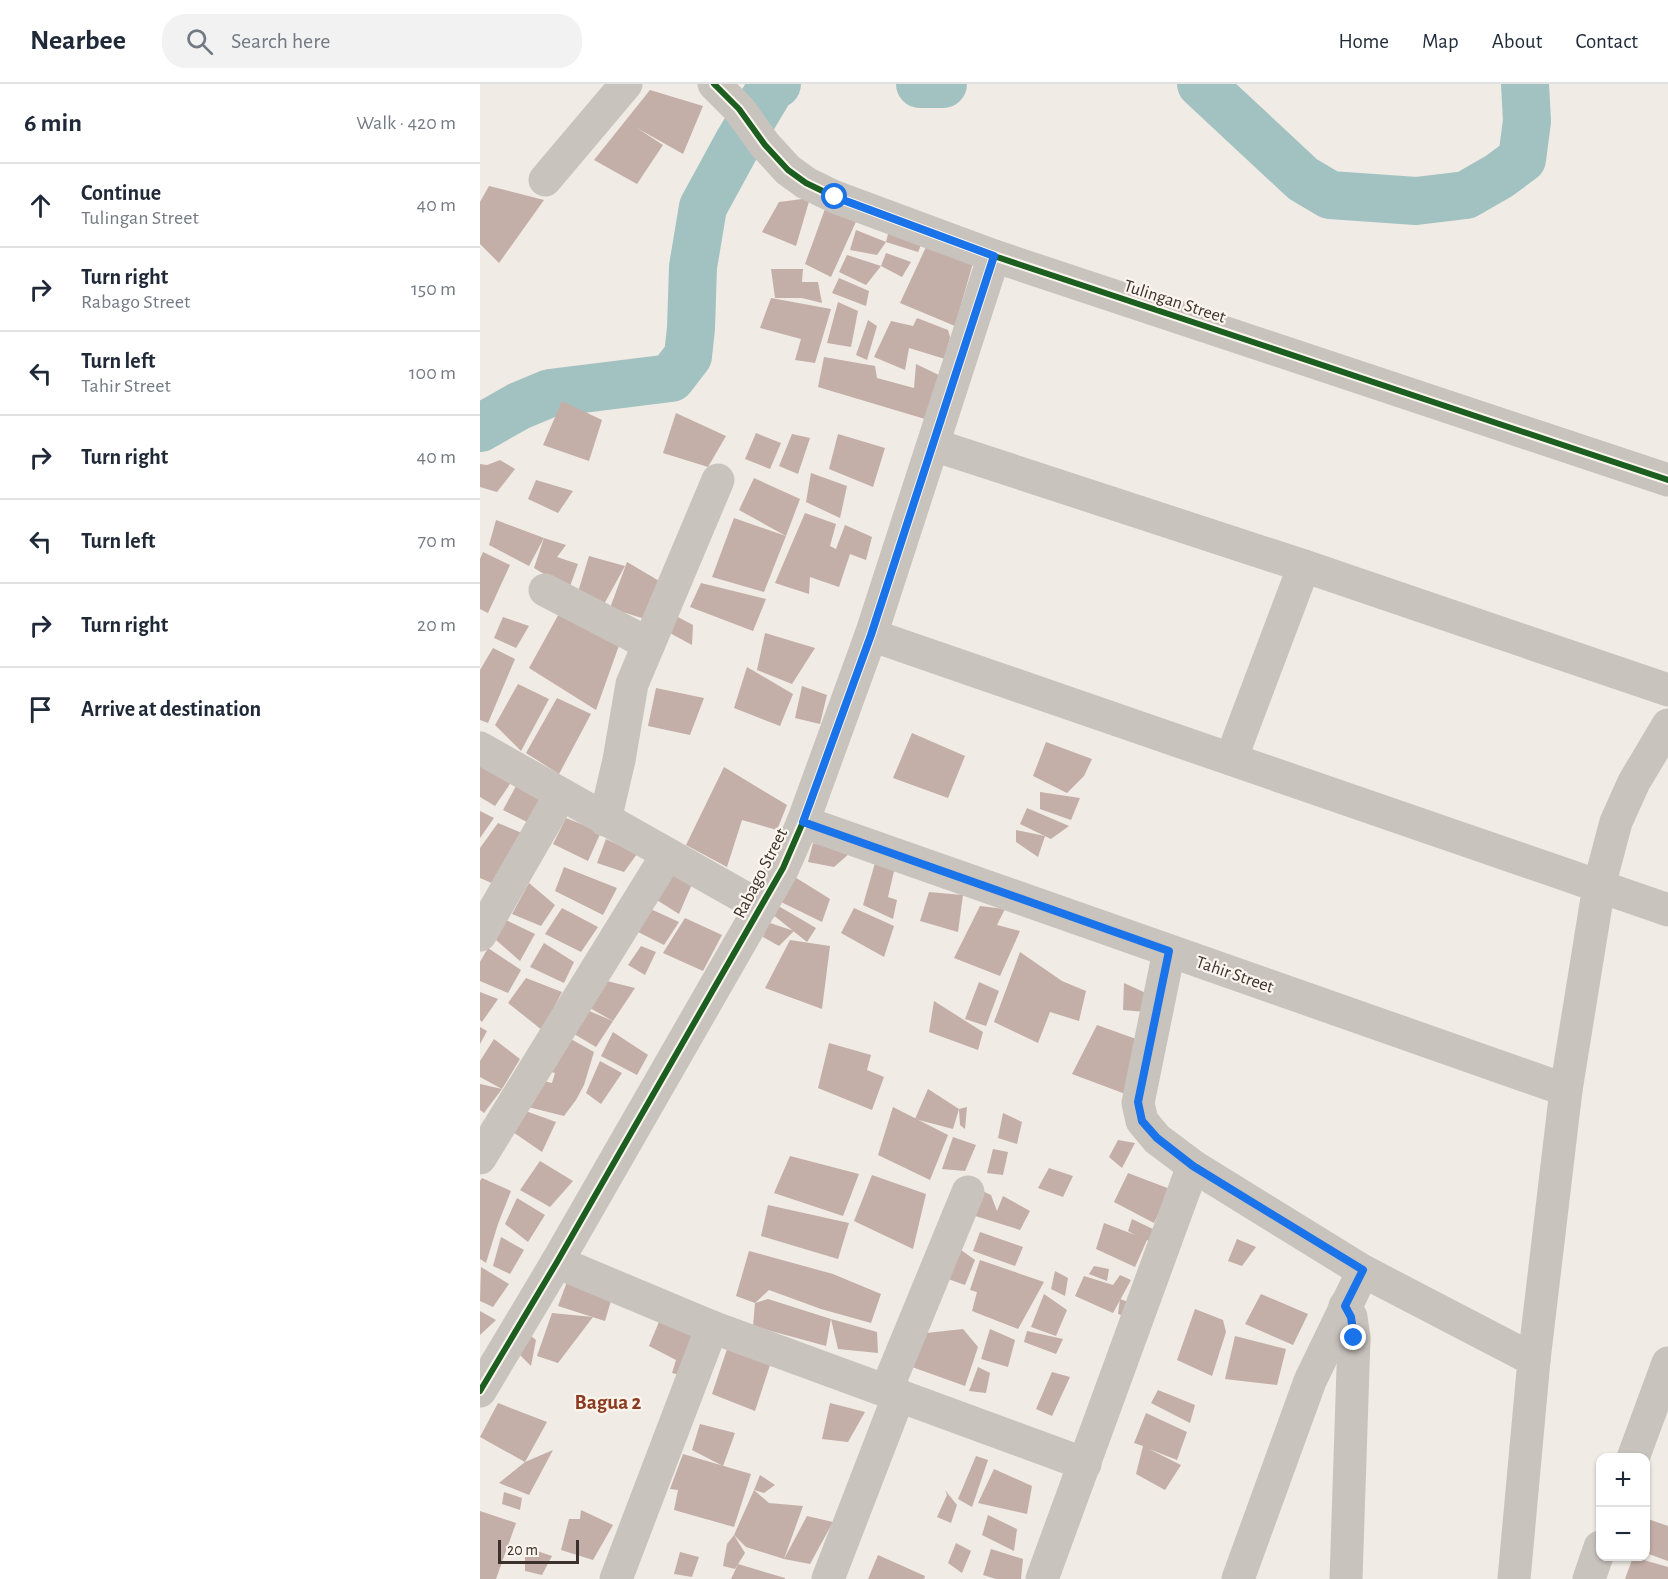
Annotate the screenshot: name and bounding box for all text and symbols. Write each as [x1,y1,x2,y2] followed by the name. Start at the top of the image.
[162,14,582,68] search box
[183,25,216,58] icon: search
[30,27,126,55] text: Nearbee
[231,30,330,52] text: Search here
[1338,31,1389,52] text: Home
[1422,31,1459,52] text: Map
[1492,31,1542,52] text: About
[1575,31,1638,52] text: Contact
[24,110,82,136] text: 6 min
[356,113,456,133] text: Walk · 420 m
[81,182,161,204] text: Continue
[821,183,847,209] route start
[24,189,57,222] icon: ahead
[417,195,456,215] text: 40 m
[81,208,199,228] text: Tulingan Street
[81,266,168,288] text: Turn right
[24,273,57,306] icon: right
[1121,277,1228,327] street label: Tulingan Street
[411,279,456,299] text: 150 m
[81,292,190,312] text: Rabago Street
[81,350,155,372] text: Turn left
[24,357,57,390] icon: left
[409,363,456,383] text: 100 m
[81,376,171,396] text: Tahir Street
[24,441,57,474] icon: right
[81,446,168,468] text: Turn right
[417,447,456,467] text: 40 m
[24,525,57,558] icon: left
[81,530,155,552] text: Turn left
[418,531,456,551] text: 70 m
[24,609,57,642] icon: right
[81,614,168,636] text: Turn right
[417,615,456,635] text: 20 m
[24,693,57,726] icon: arrive
[81,698,261,720] text: Arrive at destination
[731,825,791,921] street label: Rabago Street
[1194,953,1276,997] street label: Tahir Street
[1340,1324,1366,1350] route end
[575,1392,642,1413] district label: Bagua 2
[1596,1453,1650,1561] map controls
[1596,1453,1650,1507] button: +
[1596,1507,1650,1561] button: −
[498,1537,579,1564] scale bar
[507,1542,538,1558] text: 20 m

